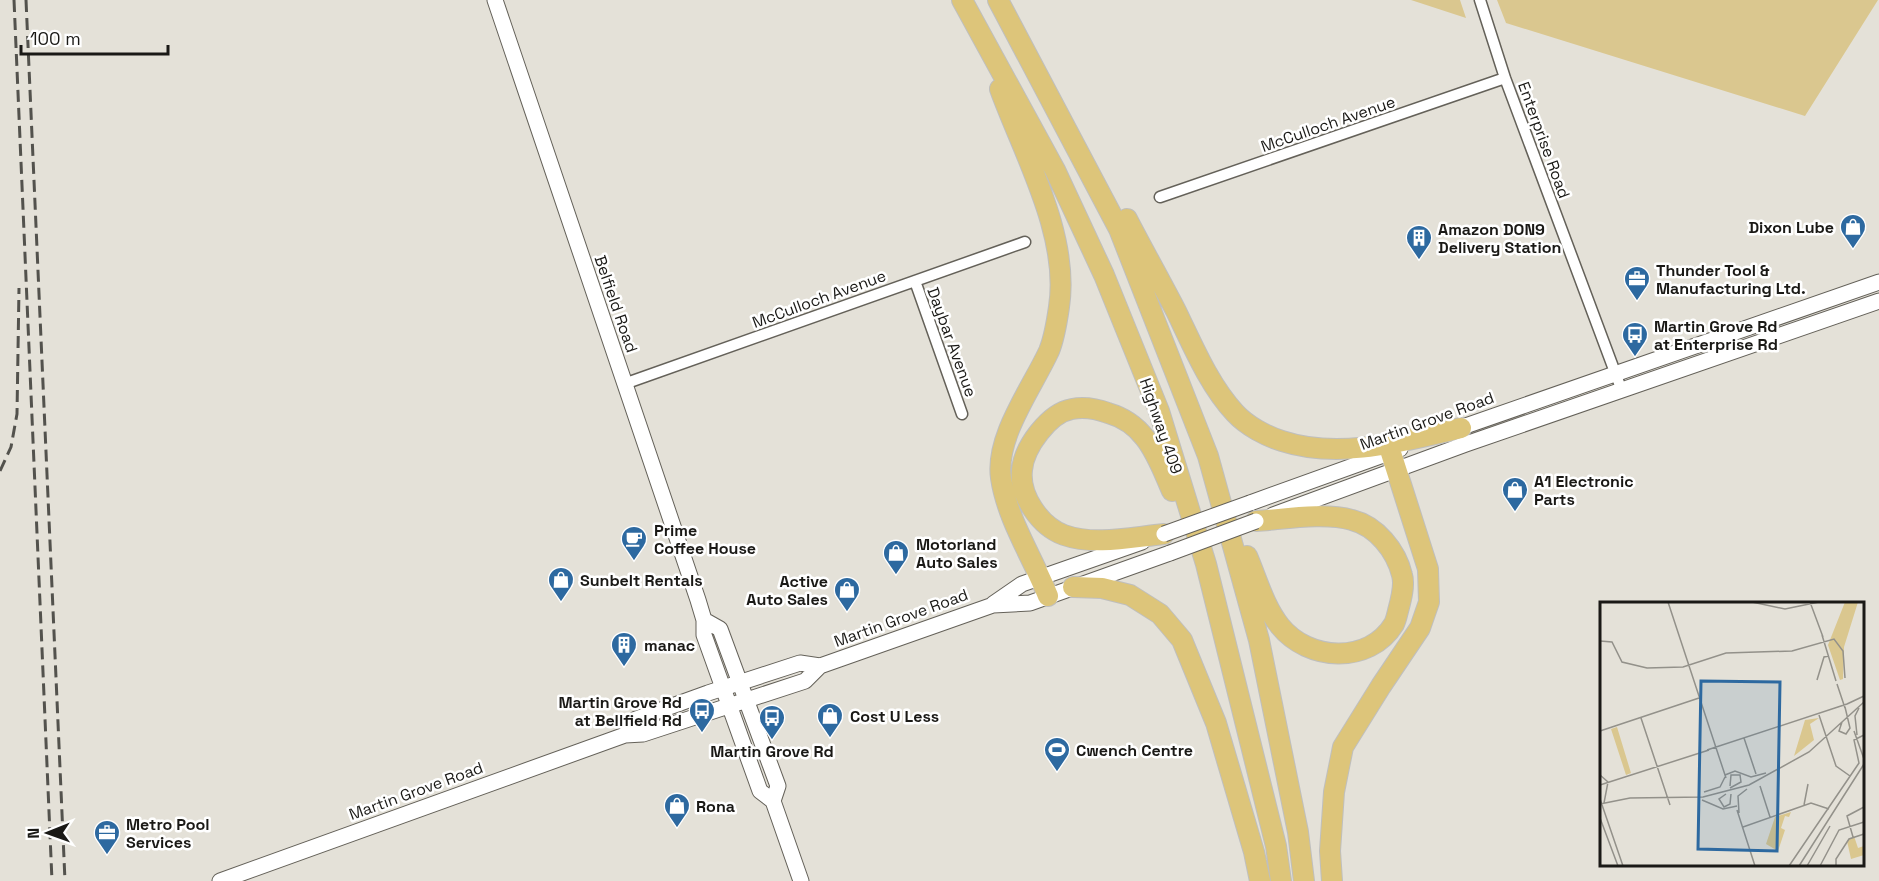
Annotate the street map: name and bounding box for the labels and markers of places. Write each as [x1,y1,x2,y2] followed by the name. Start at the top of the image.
[1838,212,1868,250] shop icon: Dixon Lube
[1748,217,1834,238] place label: Dixon Lube
[1438,219,1561,258] place label: Amazon DON9 Delivery Station
[1404,223,1434,261] building icon: Amazon DON9 Delivery Station
[1656,260,1806,299] place label: Thunder Tool & Manufacturing Ltd.
[1622,264,1652,302] office icon: Thunder Tool & Manufacturing Ltd.
[1654,316,1778,355] place label: Martin Grove Rd at Enterprise Rd
[1620,320,1650,358] bus stop icon: Martin Grove Rd at Enterprise Rd
[1534,471,1634,510] place label: A1 Electronic Parts
[1500,475,1530,513] shop icon: A1 Electronic Parts
[654,520,756,559] place label: Prime Coffee House
[619,524,649,562] cafe icon: Prime Coffee House
[916,534,998,573] place label: Motorland Auto Sales
[881,538,911,576] shop icon: Motorland Auto Sales
[546,565,576,603] shop icon: Sunbelt Rentals
[580,570,703,591] place label: Sunbelt Rentals
[746,571,828,610] place label: Active Auto Sales
[832,575,862,613] shop icon: Active Auto Sales
[609,630,639,668] building icon: manac
[644,635,695,656] place label: manac
[558,692,682,731] place label: Martin Grove Rd at Bellfield Rd
[687,696,717,734] bus stop icon: Martin Grove Rd at Bellfield Rd
[815,701,845,739] shop icon: Cost U Less
[757,703,787,741] bus stop icon: Martin Grove Rd
[850,706,939,727] place label: Cost U Less
[1042,735,1072,773] sports icon: Cwench Centre
[1076,740,1193,761] place label: Cwench Centre
[710,741,834,762] place label: Martin Grove Rd
[662,791,692,829] shop icon: Rona
[696,796,735,817] place label: Rona
[126,814,210,853] place label: Metro Pool Services
[92,818,122,856] office icon: Metro Pool Services

